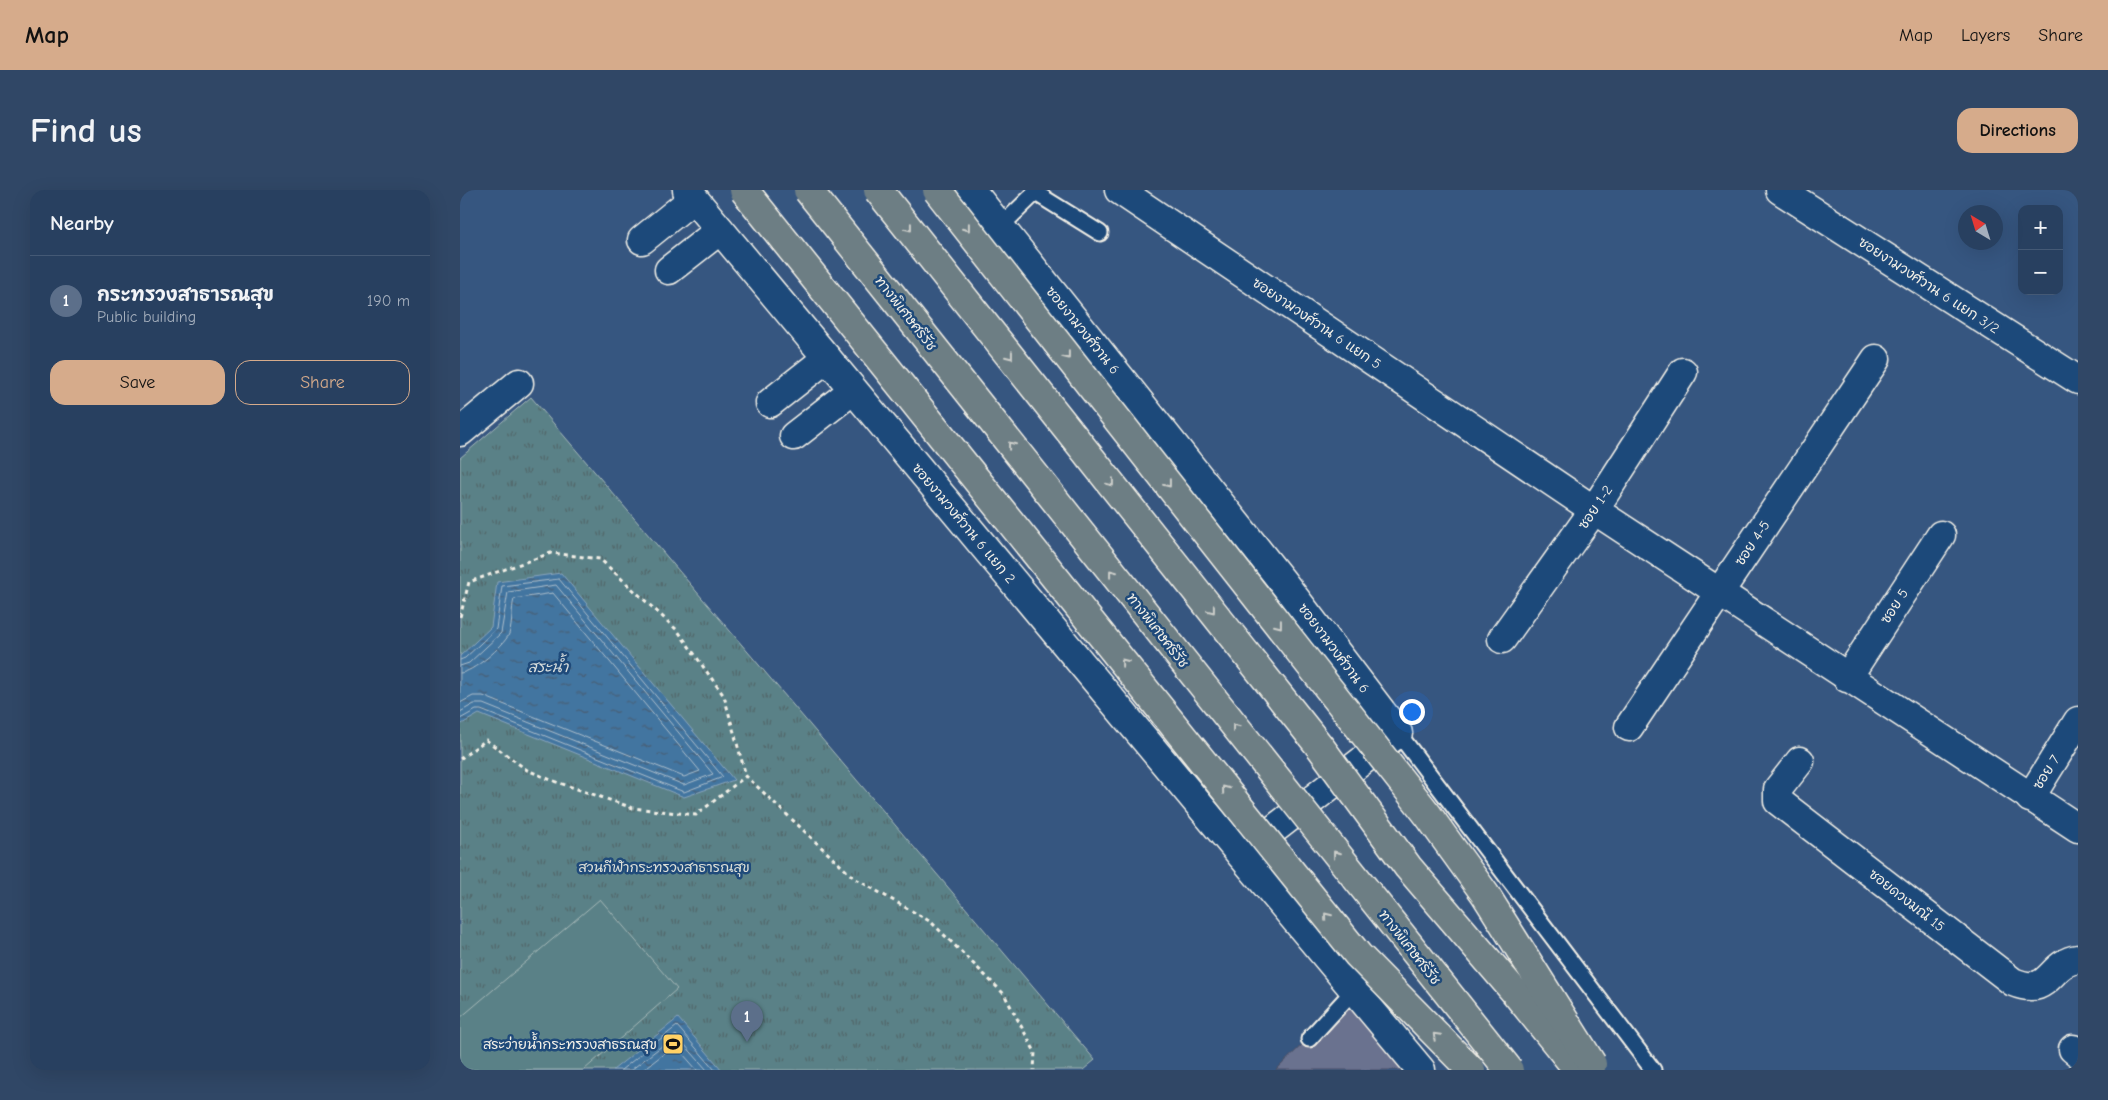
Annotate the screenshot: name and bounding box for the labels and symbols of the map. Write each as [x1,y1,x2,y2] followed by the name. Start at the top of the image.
[1958,205,2003,250] north arrow
[903,222,911,231] one-way arrow
[961,222,969,231] one-way arrow
[1855,233,2003,337] street label: ซอยงามวงศ์วาน 6 แยก 3/2
[871,273,940,354] street label: ทางพิเศษศรีรัช
[1249,273,1385,373] street label: ซอยงามวงศ์วาน 6 แยก 5
[1042,282,1124,378] street label: ซอยงามวงศ์วาน 6
[1004,350,1013,359] one-way arrow
[1062,350,1070,359] one-way arrow
[1007,442,1016,451] one-way arrow
[908,459,1020,587] street label: ซอยงามวงศ์วาน 6 แยก 2
[1105,477,1113,486] one-way arrow
[1162,478,1170,487] one-way arrow
[1575,482,1616,532] street label: ซอย 1-2
[1731,517,1774,569] street label: ซอย 4-5
[1108,569,1117,578] one-way arrow
[1877,586,1912,627] street label: ซอย 5
[1123,590,1192,671] street label: ทางพิเศษศรีรัช
[1294,600,1374,696] street label: ซอยงามวงศ์วาน 6
[1206,604,1214,613] one-way arrow
[1273,619,1281,628] one-way arrow
[528,653,570,676] water label: สระน้ำ
[1121,659,1129,668] one-way arrow
[1399,699,1425,725] your location
[1232,724,1240,733] one-way arrow
[2029,752,2064,793] street label: ซอย 7
[1223,786,1231,795] one-way arrow
[1334,851,1342,860] one-way arrow
[578,859,750,877] park label: สวนกีฬากระทรวงสาธารณสุข
[1865,865,1948,935] street label: ซอยดวงมณี 15
[1375,907,1444,988] street label: ทางพิเศษศรีรัช
[1324,912,1333,922] one-way arrow
[731,1001,763,1042] pin: 1
[483,1032,657,1054] place label: สระว่ายน้ำกระทรวงสาธรณสุข
[661,1032,685,1056] sports icon: สระว่ายน้ำกระทรวงสาธรณสุข
[1433,1033,1442,1042] one-way arrow

